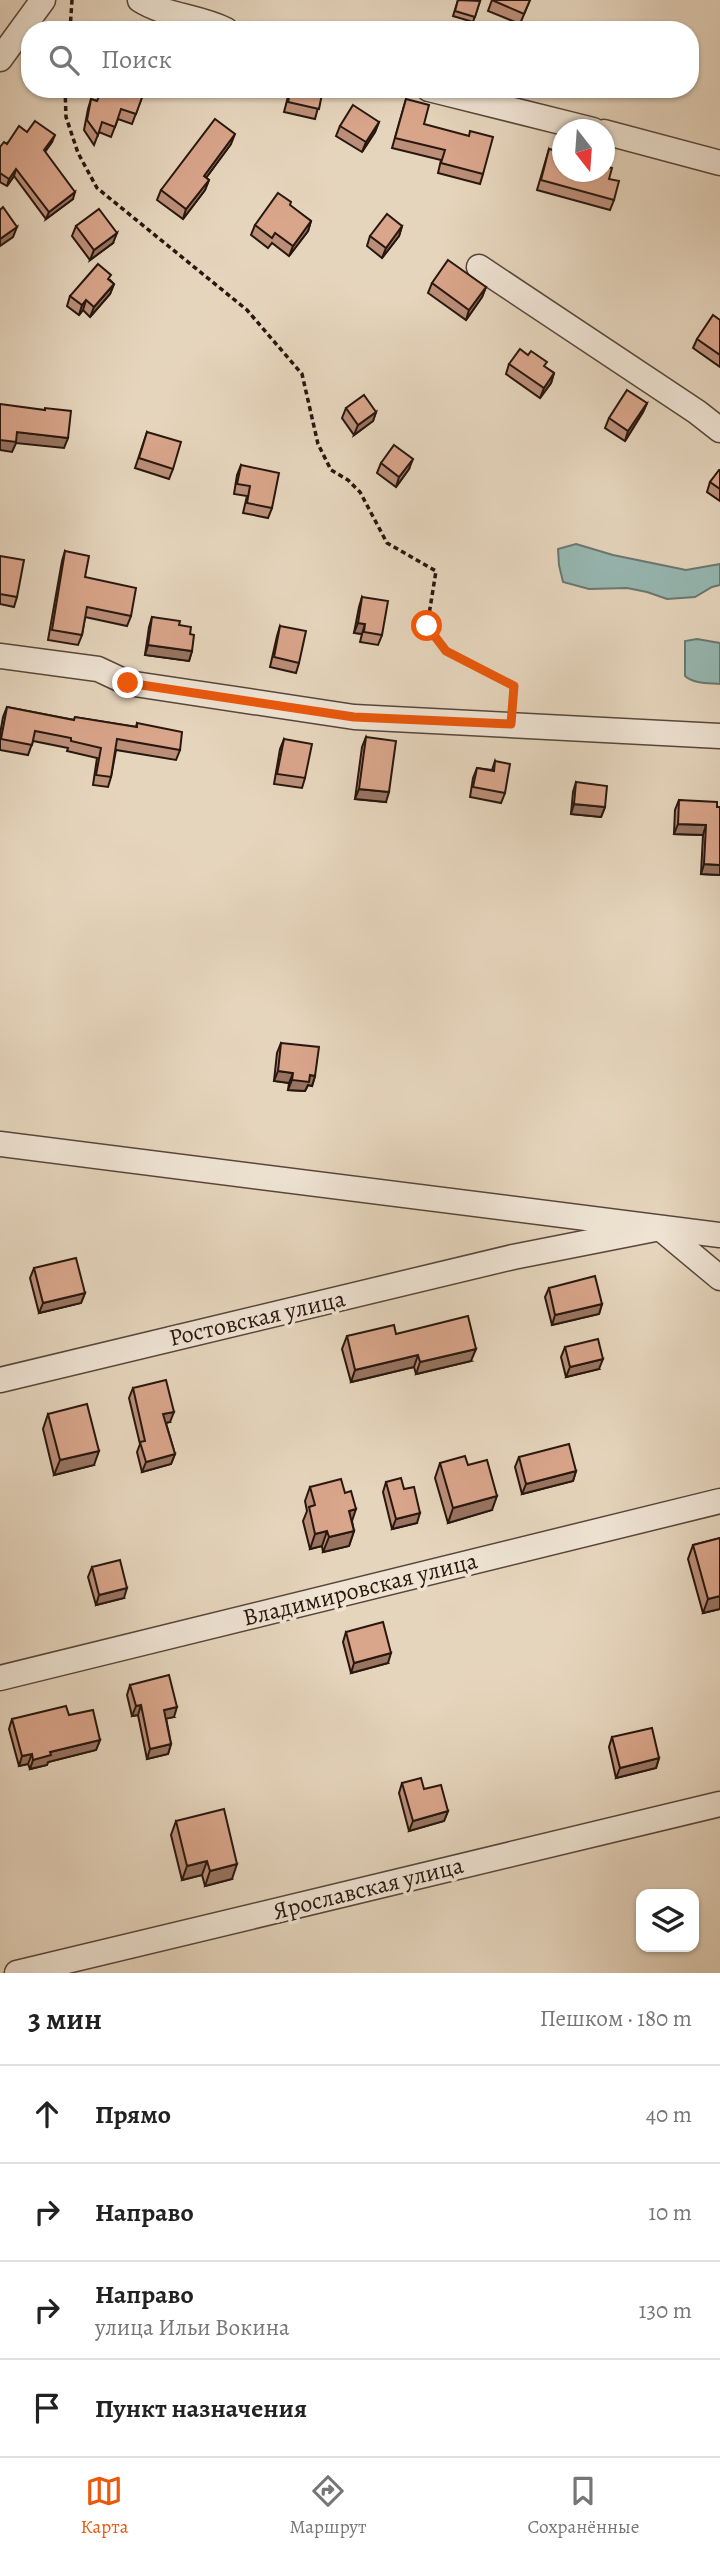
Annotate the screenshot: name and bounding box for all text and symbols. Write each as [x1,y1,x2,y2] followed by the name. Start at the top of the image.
[21,21,699,98] search box
[45,41,83,79] icon: search
[101,42,172,77] text: Поиск
[552,119,615,182] north arrow
[411,610,442,641] route start
[112,667,143,698] route end
[166,1282,348,1354] street label: Ростовская улица
[239,1544,481,1634] street label: Владимировская улица
[269,1849,467,1927] street label: Ярославская улица
[636,1889,699,1952] map controls
[636,1889,699,1952] button: layers
[28,1999,102,2039] text: 3 мин
[540,2003,692,2034] text: Пешком · 180 m
[28,2095,66,2133] icon: ahead
[95,2097,171,2132] text: Прямо
[646,2099,692,2130] text: 40 m
[28,2193,66,2231] icon: right
[95,2195,194,2230] text: Направо
[648,2197,692,2228] text: 10 m
[95,2277,194,2312] text: Направо
[28,2291,66,2329] icon: right
[639,2295,692,2326] text: 130 m
[95,2312,290,2343] text: улица Ильи Вокина
[28,2389,66,2427] icon: arrive
[95,2391,307,2426] text: Пункт назначения
[81,2472,128,2540] tab: Карта
[289,2472,366,2540] tab: Маршрут
[527,2472,639,2540] tab: Сохранённые

